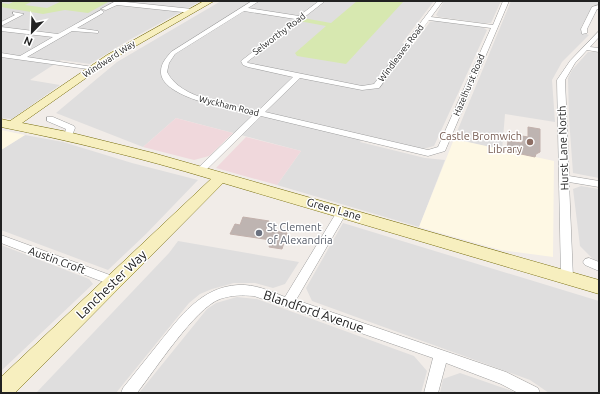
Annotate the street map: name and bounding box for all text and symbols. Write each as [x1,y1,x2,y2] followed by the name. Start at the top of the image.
[251,11,307,57] street label: Selworthy Road
[12,12,52,52] north arrow
[376,22,426,84] street label: Windleaves Road
[22,34,34,48] text: N
[81,38,138,80] street label: Windward Way
[451,53,487,117] street label: Hazelhurst Road
[198,94,260,118] street label: Wyckham Road
[556,105,570,191] street label: Hurst Lane North
[439,130,523,155] place label: Castle Bromwich Library
[525,137,535,147] marker: Castle Bromwich Library
[305,196,363,222] street label: Green Lane
[267,221,333,246] place label: St Clement of Alexandria
[254,228,264,238] marker: St Clement of Alexandria
[27,244,88,276] street label: Austin Croft
[73,247,149,321] street label: Lanchester Way
[262,287,366,335] street label: Blandford Avenue

